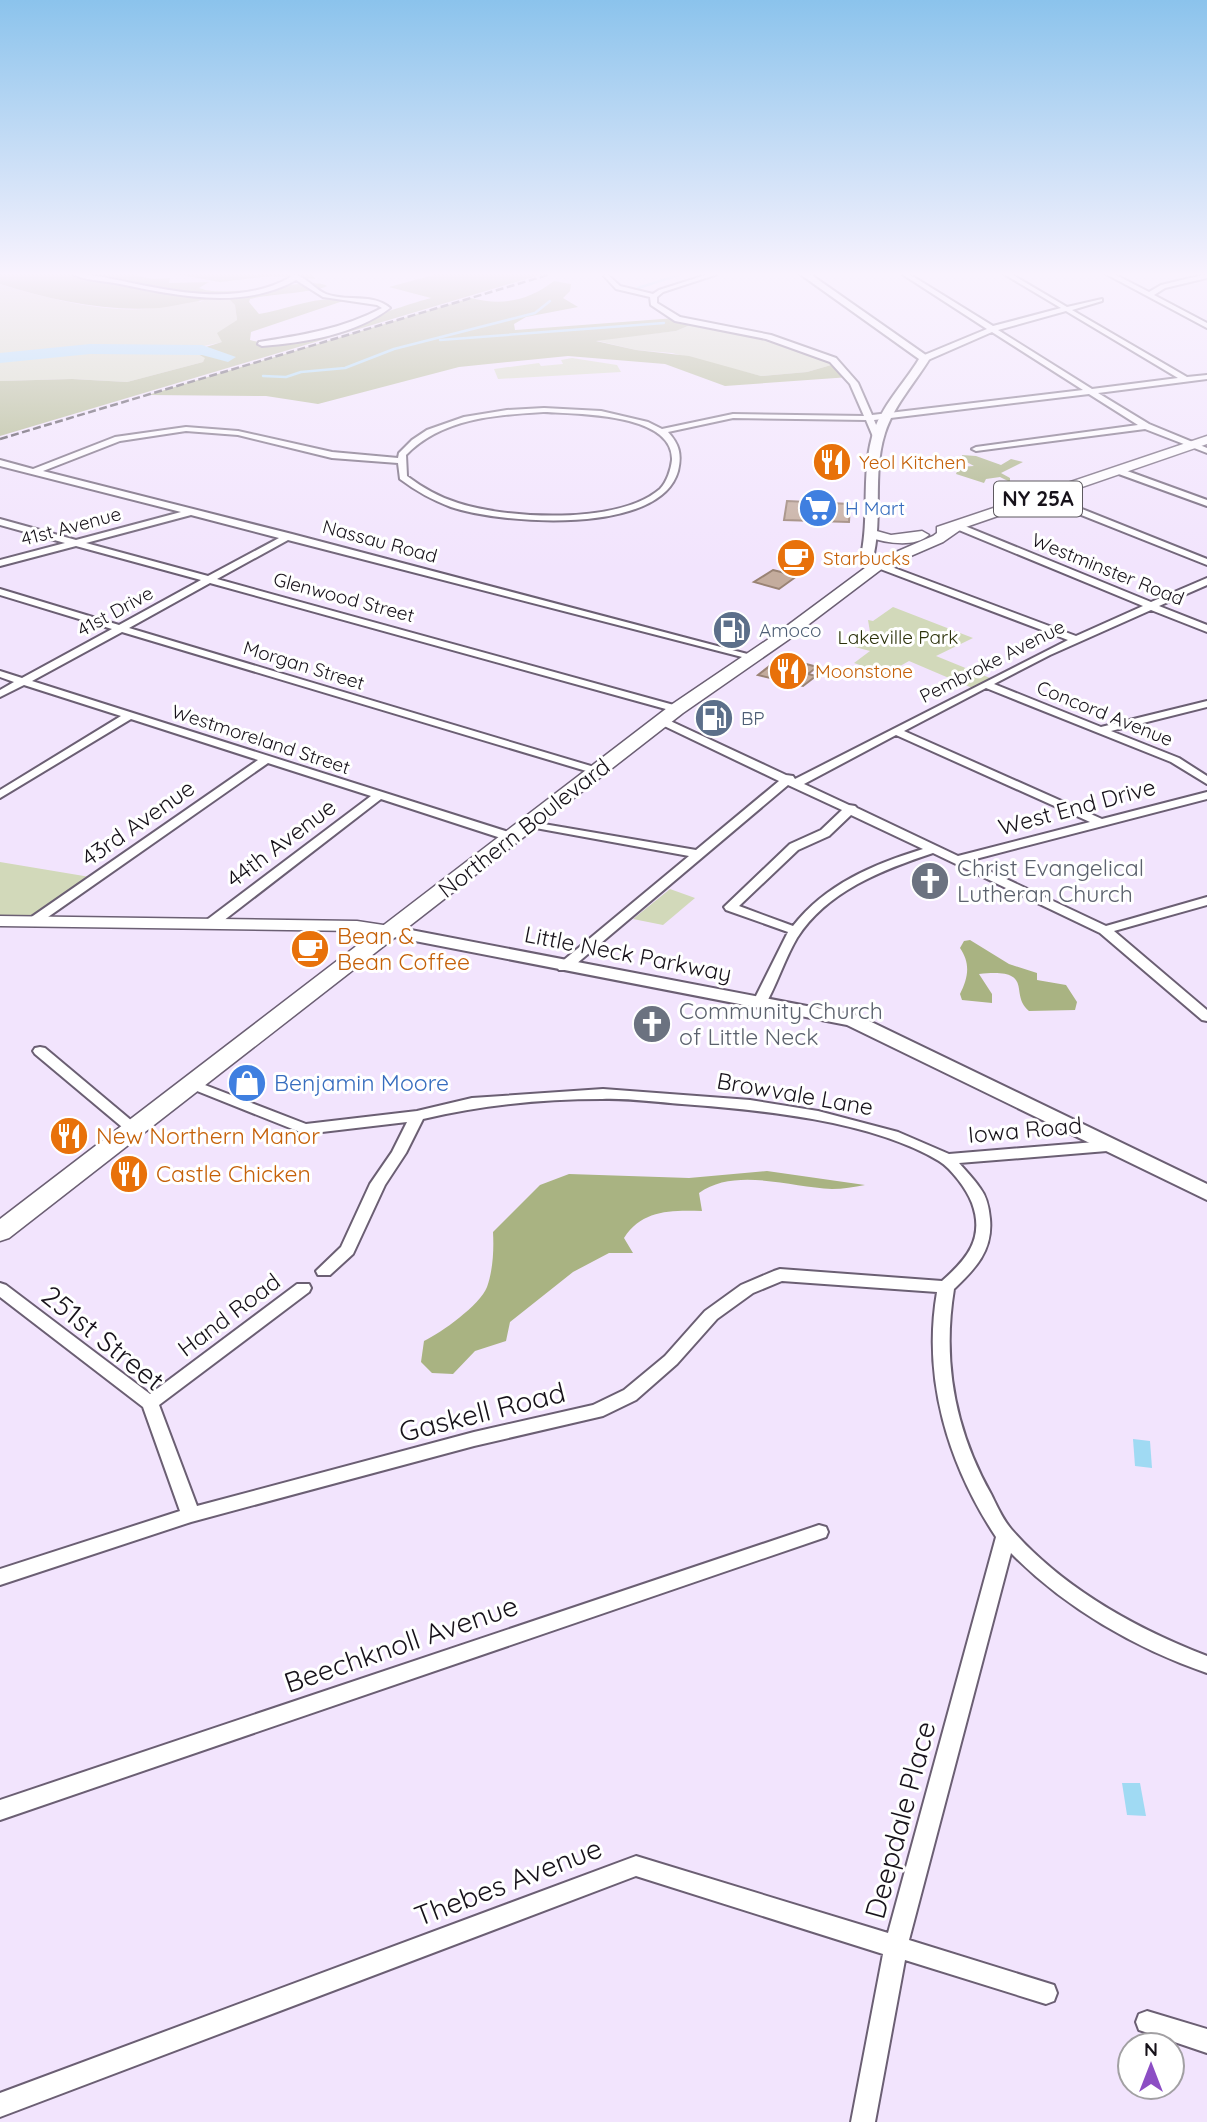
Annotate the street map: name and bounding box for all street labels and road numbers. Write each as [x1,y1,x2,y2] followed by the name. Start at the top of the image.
[994,482,1082,516] road number: NY 25A
[18,501,124,551] street label: 41st Avenue
[320,514,440,568] street label: Nassau Road
[1028,527,1188,611] street label: Westminster Road
[271,567,417,627] street label: Glenwood Street
[73,580,157,642] street label: 41st Drive
[915,614,1069,708] street label: Pembroke Avenue
[240,635,368,695] street label: Morgan Street
[1033,675,1177,751] street label: Concord Avenue
[169,699,353,779] street label: Westmoreland Street
[432,752,615,904] street label: Northern Boulevard
[995,772,1159,841] street label: West End Drive
[76,773,200,872] street label: 43rd Avenue
[220,792,341,893] street label: 44th Avenue
[522,919,734,988] street label: Little Neck Parkway
[715,1065,876,1122] street label: Browvale Lane
[967,1110,1083,1149] street label: Iowa Road
[172,1267,286,1363] street label: Hand Road
[35,1277,172,1398] street label: 251st Street
[395,1374,569,1449] street label: Gaskell Road
[279,1587,522,1700] street label: Beechknoll Avenue
[856,1717,943,1922] street label: Deepdale Place
[409,1830,607,1933] street label: Thebes Avenue

